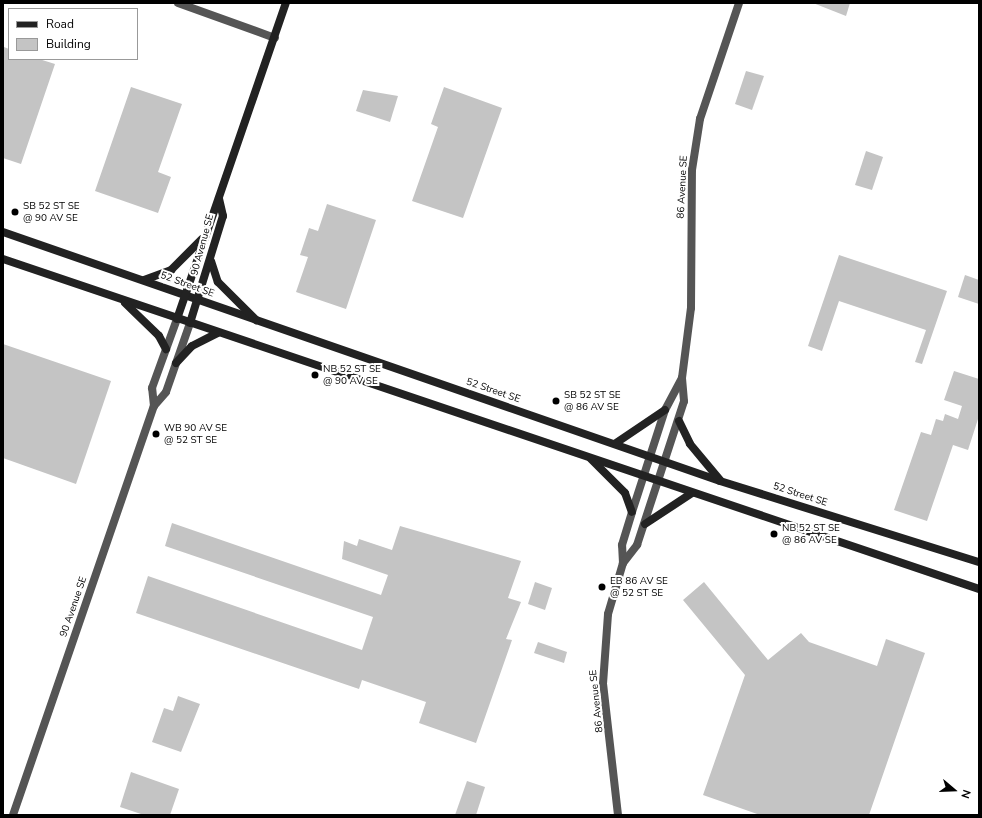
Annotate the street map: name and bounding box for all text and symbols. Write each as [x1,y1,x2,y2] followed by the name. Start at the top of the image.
[8,8,138,60] legend
[46,16,74,32] text: Road
[46,36,91,52] text: Building
[675,155,691,219] street label: 86 Avenue SE
[23,200,80,224] place label: SB 52 ST SE @ 90 AV SE
[10,207,20,217] marker: SB 52 ST SE @ 90 AV SE
[189,213,217,277] street label: 90 Avenue SE
[158,270,216,300] street label: 52 Street SE
[323,363,381,386] place label: NB 52 ST SE @ 90 AV SE
[310,370,320,380] marker: NB 52 ST SE @ 90 AV SE
[464,376,522,406] street label: 52 Street SE
[564,389,621,412] place label: SB 52 ST SE @ 86 AV SE
[551,396,561,406] marker: SB 52 ST SE @ 86 AV SE
[164,422,227,446] place label: WB 90 AV SE @ 52 ST SE
[151,429,161,439] marker: WB 90 AV SE @ 52 ST SE
[771,481,829,509] street label: 52 Street SE
[782,522,840,546] place label: NB 52 ST SE @ 86 AV SE
[769,529,779,539] marker: NB 52 ST SE @ 86 AV SE
[58,575,90,639] street label: 90 Avenue SE
[610,575,668,598] place label: EB 86 AV SE @ 52 ST SE
[597,582,607,592] marker: EB 86 AV SE @ 52 ST SE
[588,669,606,733] street label: 86 Avenue SE
[934,770,974,810] north arrow
[957,788,974,800] text: N

